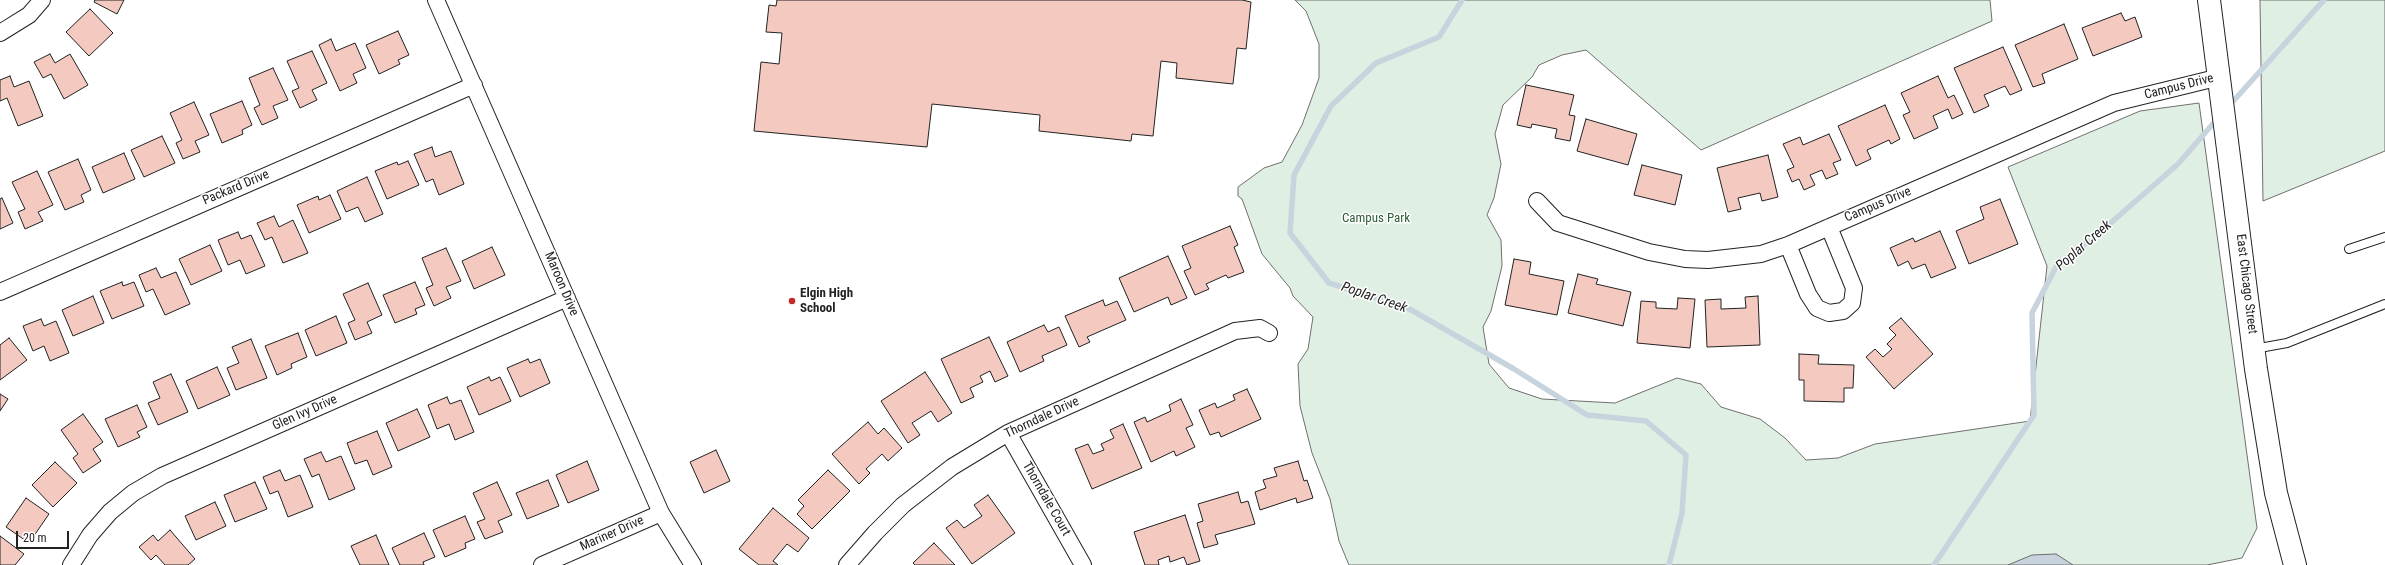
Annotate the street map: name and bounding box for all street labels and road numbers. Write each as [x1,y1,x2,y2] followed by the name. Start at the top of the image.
[2143,71,2215,103] street label: Campus Drive
[200,167,272,209] street label: Packard Drive
[1842,184,1914,226] street label: Campus Drive
[2232,233,2260,335] street label: East Chicago Street
[541,250,581,318] street label: Maroon Drive
[270,392,340,434] street label: Glen Ivy Drive
[1002,394,1082,442] street label: Thorndale Drive
[1019,459,1073,539] street label: Thorndale Court
[578,513,646,555] street label: Mariner Drive

